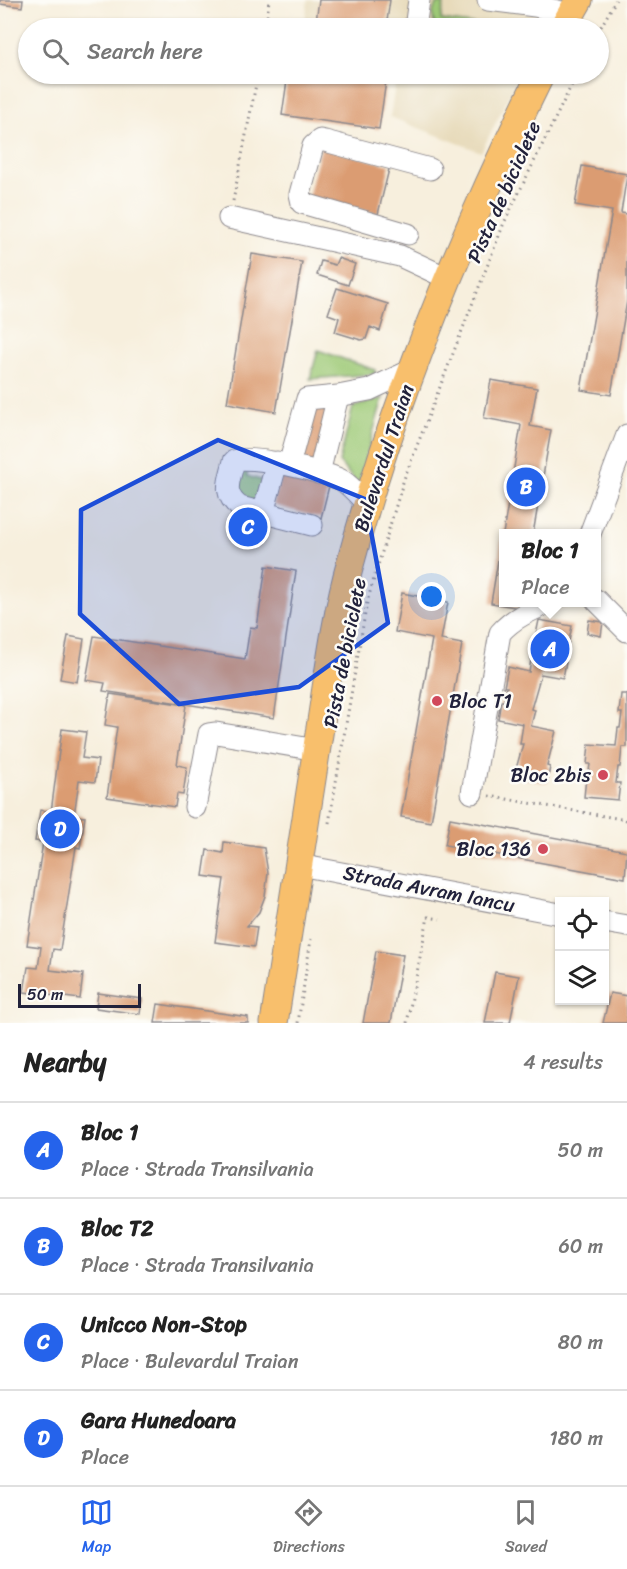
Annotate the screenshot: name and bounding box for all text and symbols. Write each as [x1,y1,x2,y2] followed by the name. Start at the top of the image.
[18,18,609,84] search box
[87,32,203,71] text: Search here
[39,35,72,68] icon: search
[457,115,551,269] street label: Pista de biciclete
[344,379,424,536] street label: Bulevardul Traian
[506,464,546,510] pin: B
[228,504,268,550] pin: C
[499,529,601,607] popup
[521,531,579,570] text: Bloc 1
[521,570,569,605] text: Place
[313,575,377,731] street label: Pista de biciclete
[417,582,446,611] your location
[530,626,570,672] pin: A
[449,684,512,719] place label: Bloc T1
[430,694,444,708] marker: Bloc T1
[510,758,592,793] place label: Bloc 2bis
[596,768,610,782] marker: Bloc 2bis
[40,806,80,852] pin: D
[456,832,531,867] place label: Bloc 136
[536,842,550,856] marker: Bloc 136
[340,855,518,923] street label: Strada Avram Iancu
[555,897,609,1005] map controls
[555,897,609,951] button: locate
[555,951,609,1005] button: layers
[27,980,63,1009] text: 50 m
[18,981,141,1008] scale bar
[24,1039,106,1085] text: Nearby
[523,1045,603,1080] text: 4 results
[81,1113,138,1152] text: Bloc 1
[37,1133,50,1168] text: A
[558,1133,603,1168] text: 50 m
[81,1152,314,1187] text: Place · Strada Transilvania
[81,1209,153,1248] text: Bloc T2
[37,1229,50,1264] text: B
[558,1229,603,1264] text: 60 m
[81,1248,314,1283] text: Place · Strada Transilvania
[81,1305,247,1344] text: Unicco Non-Stop
[37,1325,50,1360] text: C
[558,1325,603,1360] text: 80 m
[81,1344,298,1379] text: Place · Bulevardul Traian
[81,1401,236,1440] text: Gara Hunedoara
[38,1421,49,1456] text: D
[549,1421,603,1456] text: 180 m
[81,1440,129,1475] text: Place
[80,1496,113,1561] tab: Map
[273,1496,345,1561] tab: Directions
[505,1496,547,1561] tab: Saved

